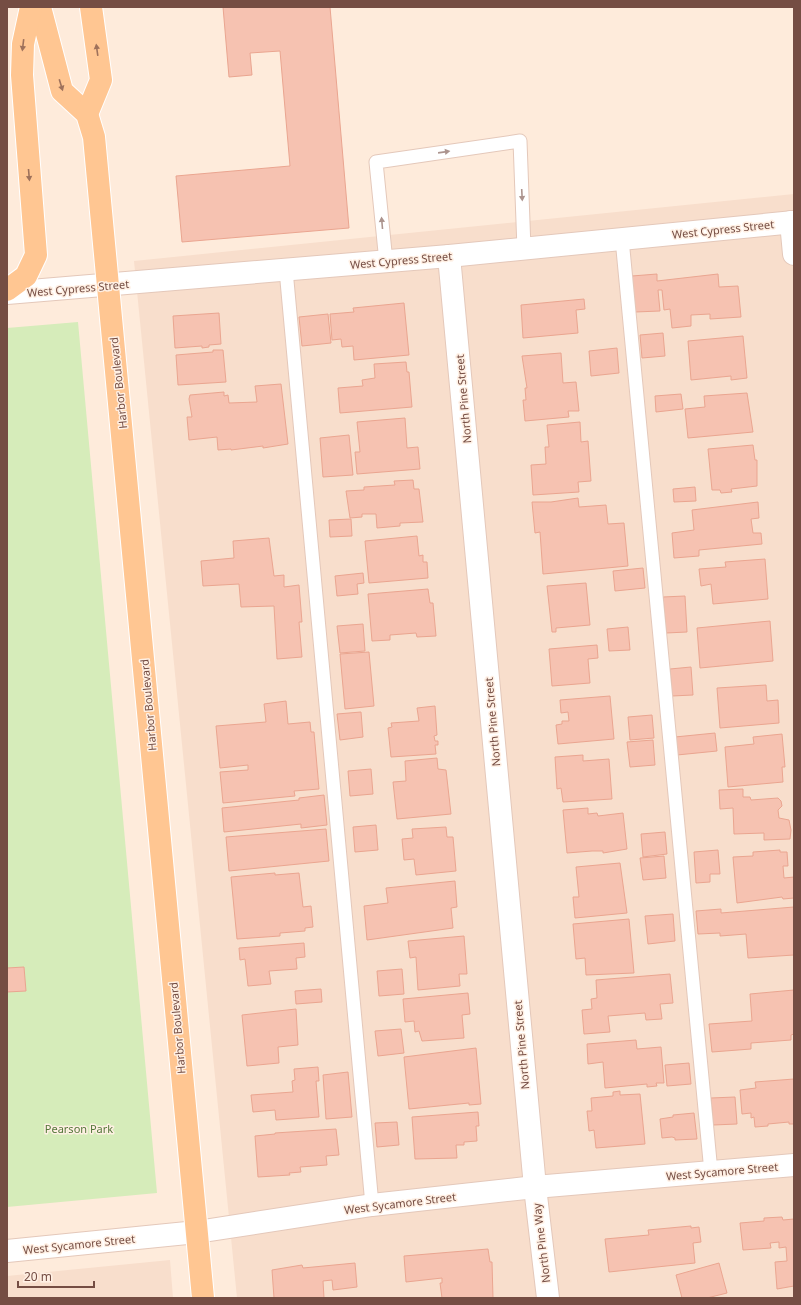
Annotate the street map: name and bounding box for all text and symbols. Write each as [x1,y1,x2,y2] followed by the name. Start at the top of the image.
[20,39,27,51] one-way arrow
[94,44,100,56] one-way arrow
[58,80,64,92] one-way arrow
[438,149,450,155] one-way arrow
[26,169,33,181] one-way arrow
[519,189,525,202] one-way arrow
[671,216,775,242] street label: West Cypress Street
[378,217,385,229] one-way arrow
[349,248,453,272] street label: West Cypress Street
[26,276,130,300] street label: West Cypress Street
[106,336,130,430] street label: Harbor Boulevard
[452,354,474,444] street label: North Pine Street
[137,659,159,751] street label: Harbor Boulevard
[481,677,503,767] street label: North Pine Street
[166,982,188,1074] street label: Harbor Boulevard
[510,1000,532,1090] street label: North Pine Street
[45,1121,113,1136] park label: Pearson Park
[665,1159,779,1183] street label: West Sycamore Street
[343,1189,457,1217] street label: West Sycamore Street
[529,1202,553,1284] street label: North Pine Way
[22,1231,136,1257] street label: West Sycamore Street
[18,1263,94,1289] scale bar
[24,1268,52,1285] text: 20 m

